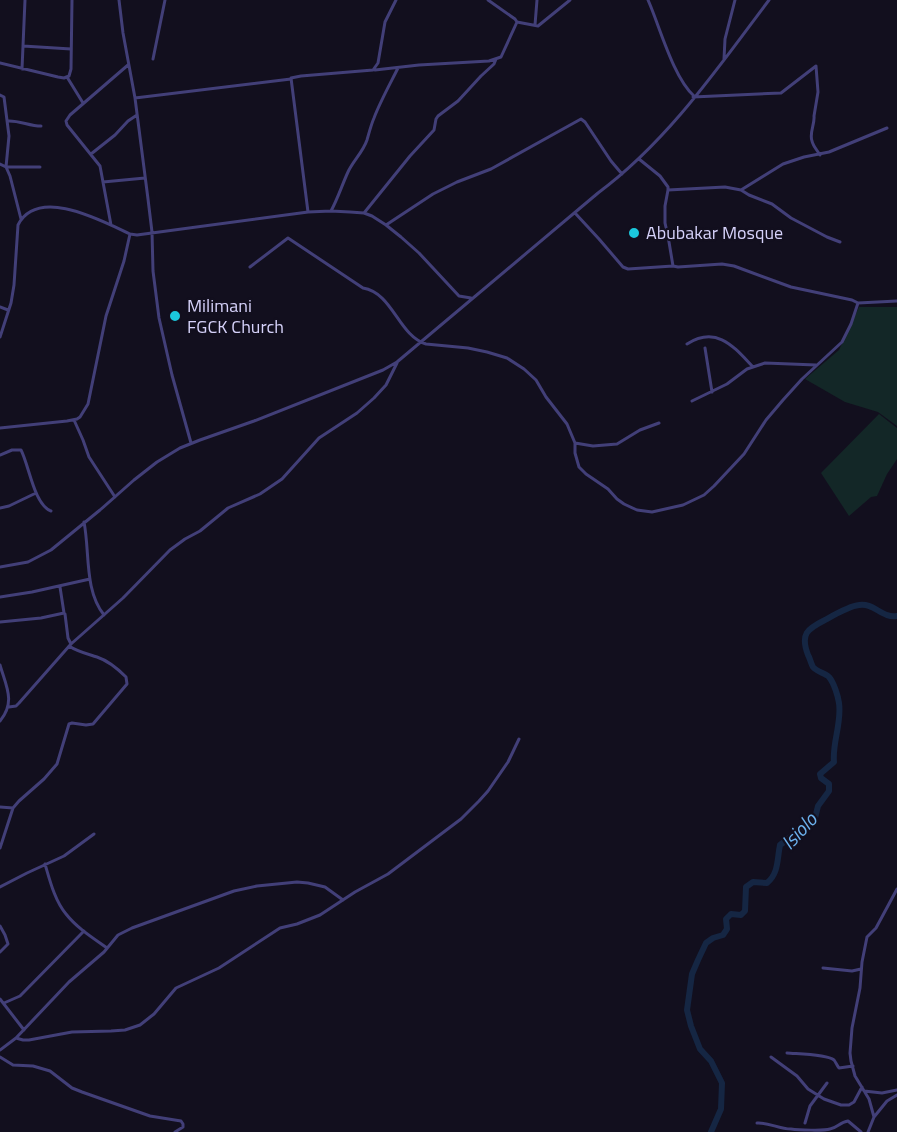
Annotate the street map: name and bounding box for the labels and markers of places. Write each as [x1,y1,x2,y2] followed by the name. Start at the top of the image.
[646,219,783,246] place label: Abubakar Mosque
[627,226,641,240] marker: Abubakar Mosque
[187,292,284,340] place label: Milimani FGCK Church
[168,309,182,323] marker: Milimani FGCK Church

